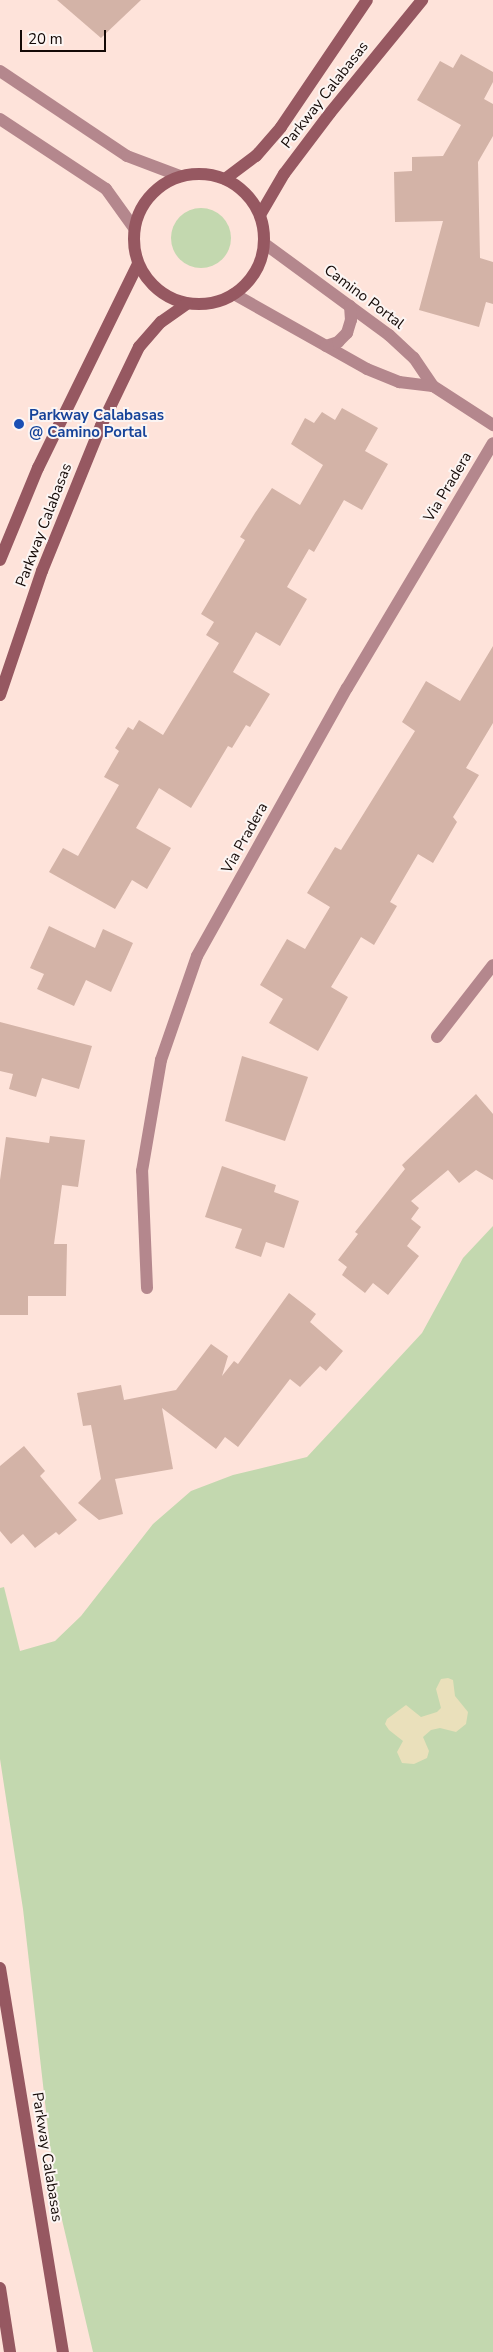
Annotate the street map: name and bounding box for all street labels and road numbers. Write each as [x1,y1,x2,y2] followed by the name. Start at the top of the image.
[278,38,372,152] street label: Parkway Calabasas
[320,261,408,333] street label: Camino Portal
[420,449,476,525] street label: Via Pradera
[12,461,76,589] street label: Parkway Calabasas
[218,799,272,877] street label: Via Pradera
[28,2091,66,2223] street label: Parkway Calabasas

